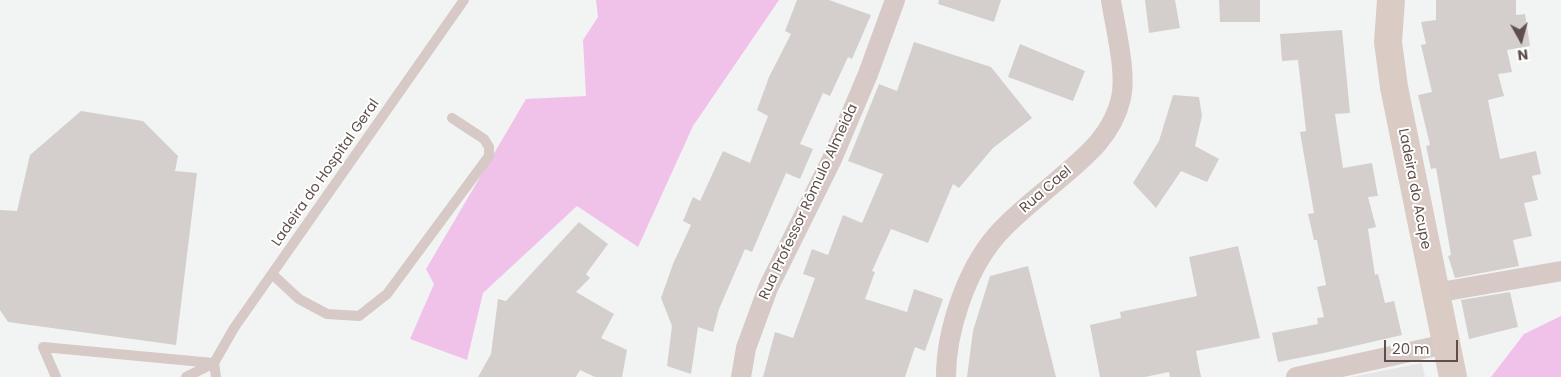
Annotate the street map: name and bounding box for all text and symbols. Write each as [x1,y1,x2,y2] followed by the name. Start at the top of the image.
[1496,15,1546,65] north arrow
[1516,44,1529,65] text: N
[269,96,383,250] street label: Ladeira do Hospital Geral
[756,101,862,303] street label: Rua Professor Rômulo Almeida
[1394,127,1434,251] street label: Ladeira do Acupe
[1017,163,1075,217] street label: Rua Cael
[1386,330,1460,362] scale bar
[1392,338,1430,359] text: 20 m

